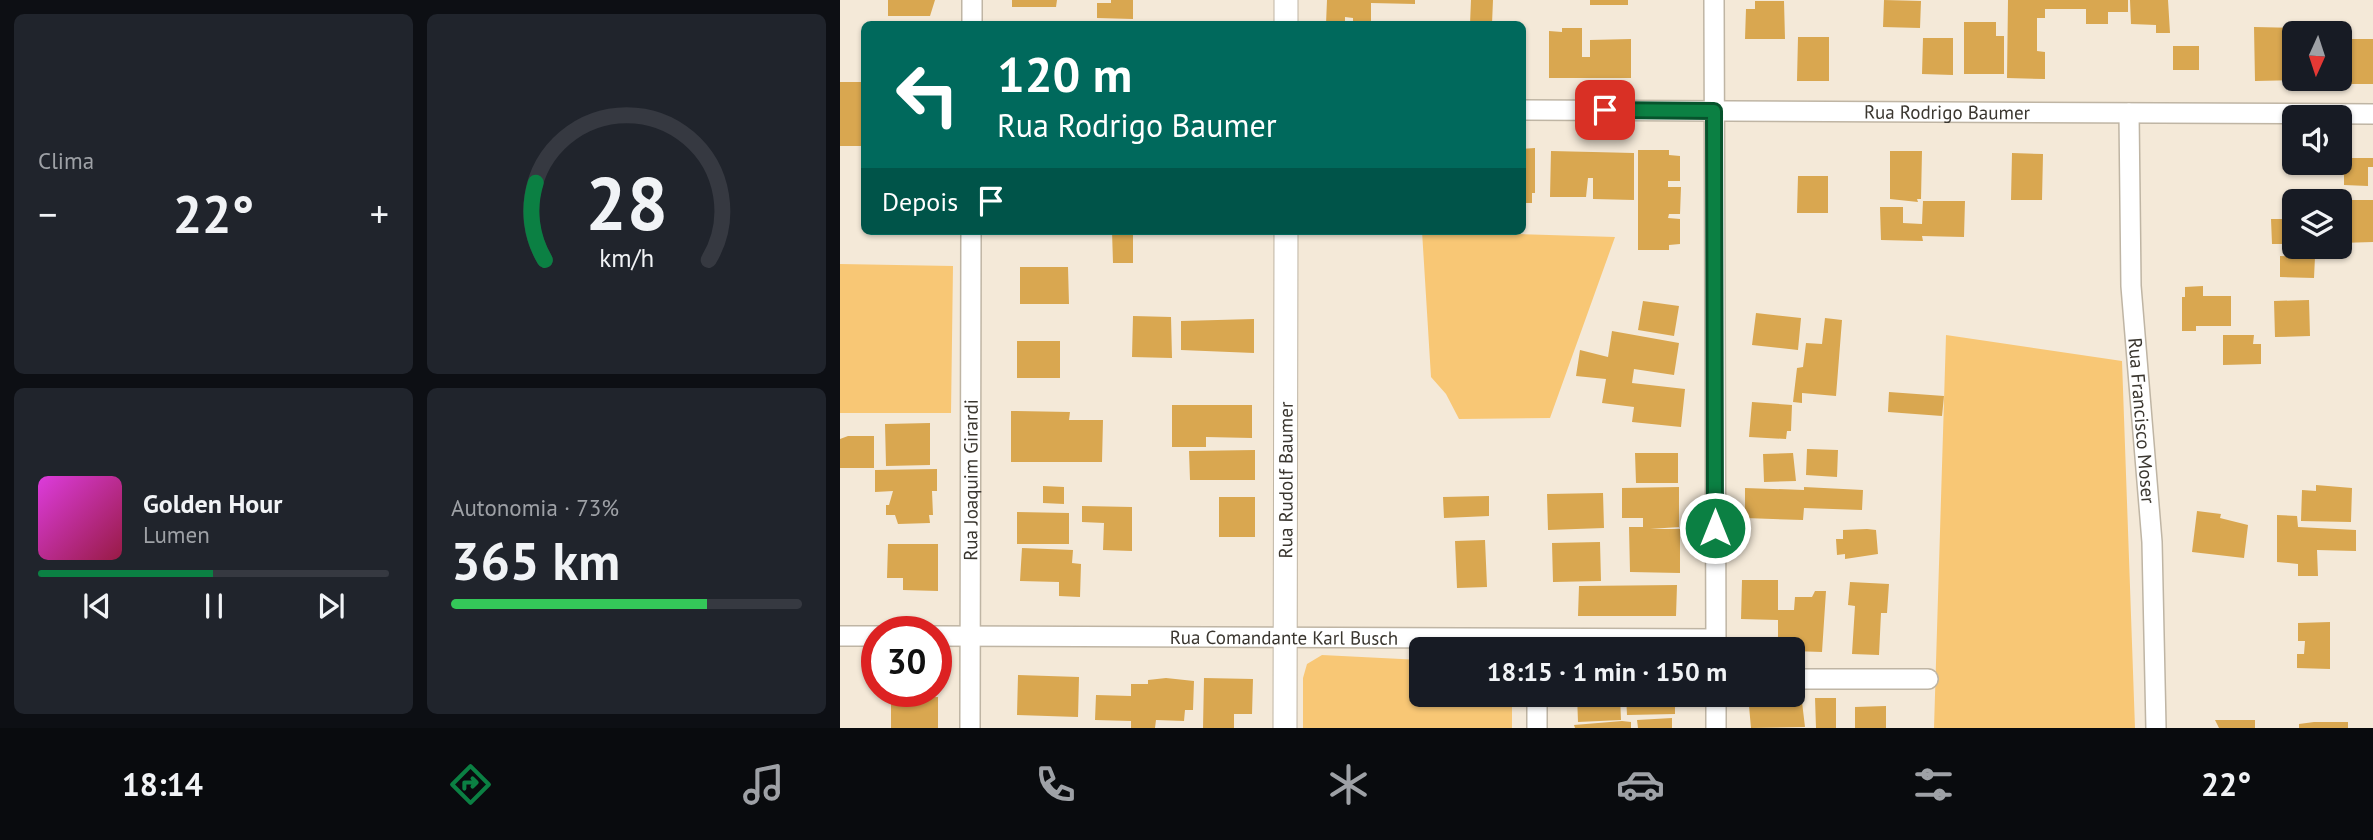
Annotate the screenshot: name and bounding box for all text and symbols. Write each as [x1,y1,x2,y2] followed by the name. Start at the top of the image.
[2282,21,2352,91] north arrow
[2282,21,2352,259] map controls
[997,42,1132,106] text: 120 m
[882,49,973,140] icon: left
[1575,80,1635,140] pin
[1586,91,1624,129] icon: arrive
[1864,100,2031,124] street label: Rua Rodrigo Baumer
[997,104,1277,146] text: Rua Rodrigo Baumer
[2282,105,2352,175] button: sound
[38,146,94,175] text: Clima
[585,156,668,250] text: 28
[173,180,254,247] text: 22°
[972,182,1010,220] icon: arrive
[882,185,958,218] text: Depois
[38,189,57,238] text: −
[370,189,389,238] text: +
[2282,189,2352,259] button: layers
[599,242,654,274] text: km/h
[2123,337,2161,505] street label: Rua Francisco Moser
[958,399,983,561] street label: Rua Joaquim Girardi
[1273,401,1298,558] street label: Rua Rudolf Baumer
[143,487,282,520] text: Golden Hour
[1678,491,1752,565] position arrow
[451,493,619,522] text: Autonomia · 73%
[143,520,210,549] text: Lumen
[451,527,620,594] text: 365 km
[78,587,116,625] icon: previous
[195,587,233,625] icon: pause
[312,587,350,625] icon: next
[861,616,952,707] speed limit sign: 30
[1170,625,1398,650] street label: Rua Comandante Karl Busch
[1487,655,1727,688] text: 18:15 · 1 min · 150 m
[446,760,495,809] icon: directions
[739,760,788,809] icon: music
[1031,760,1080,809] icon: phone
[1324,760,1373,809] icon: climate
[1616,760,1665,809] icon: car
[1909,760,1958,809] icon: filters
[122,763,203,805] text: 18:14
[2201,763,2251,805] text: 22°

